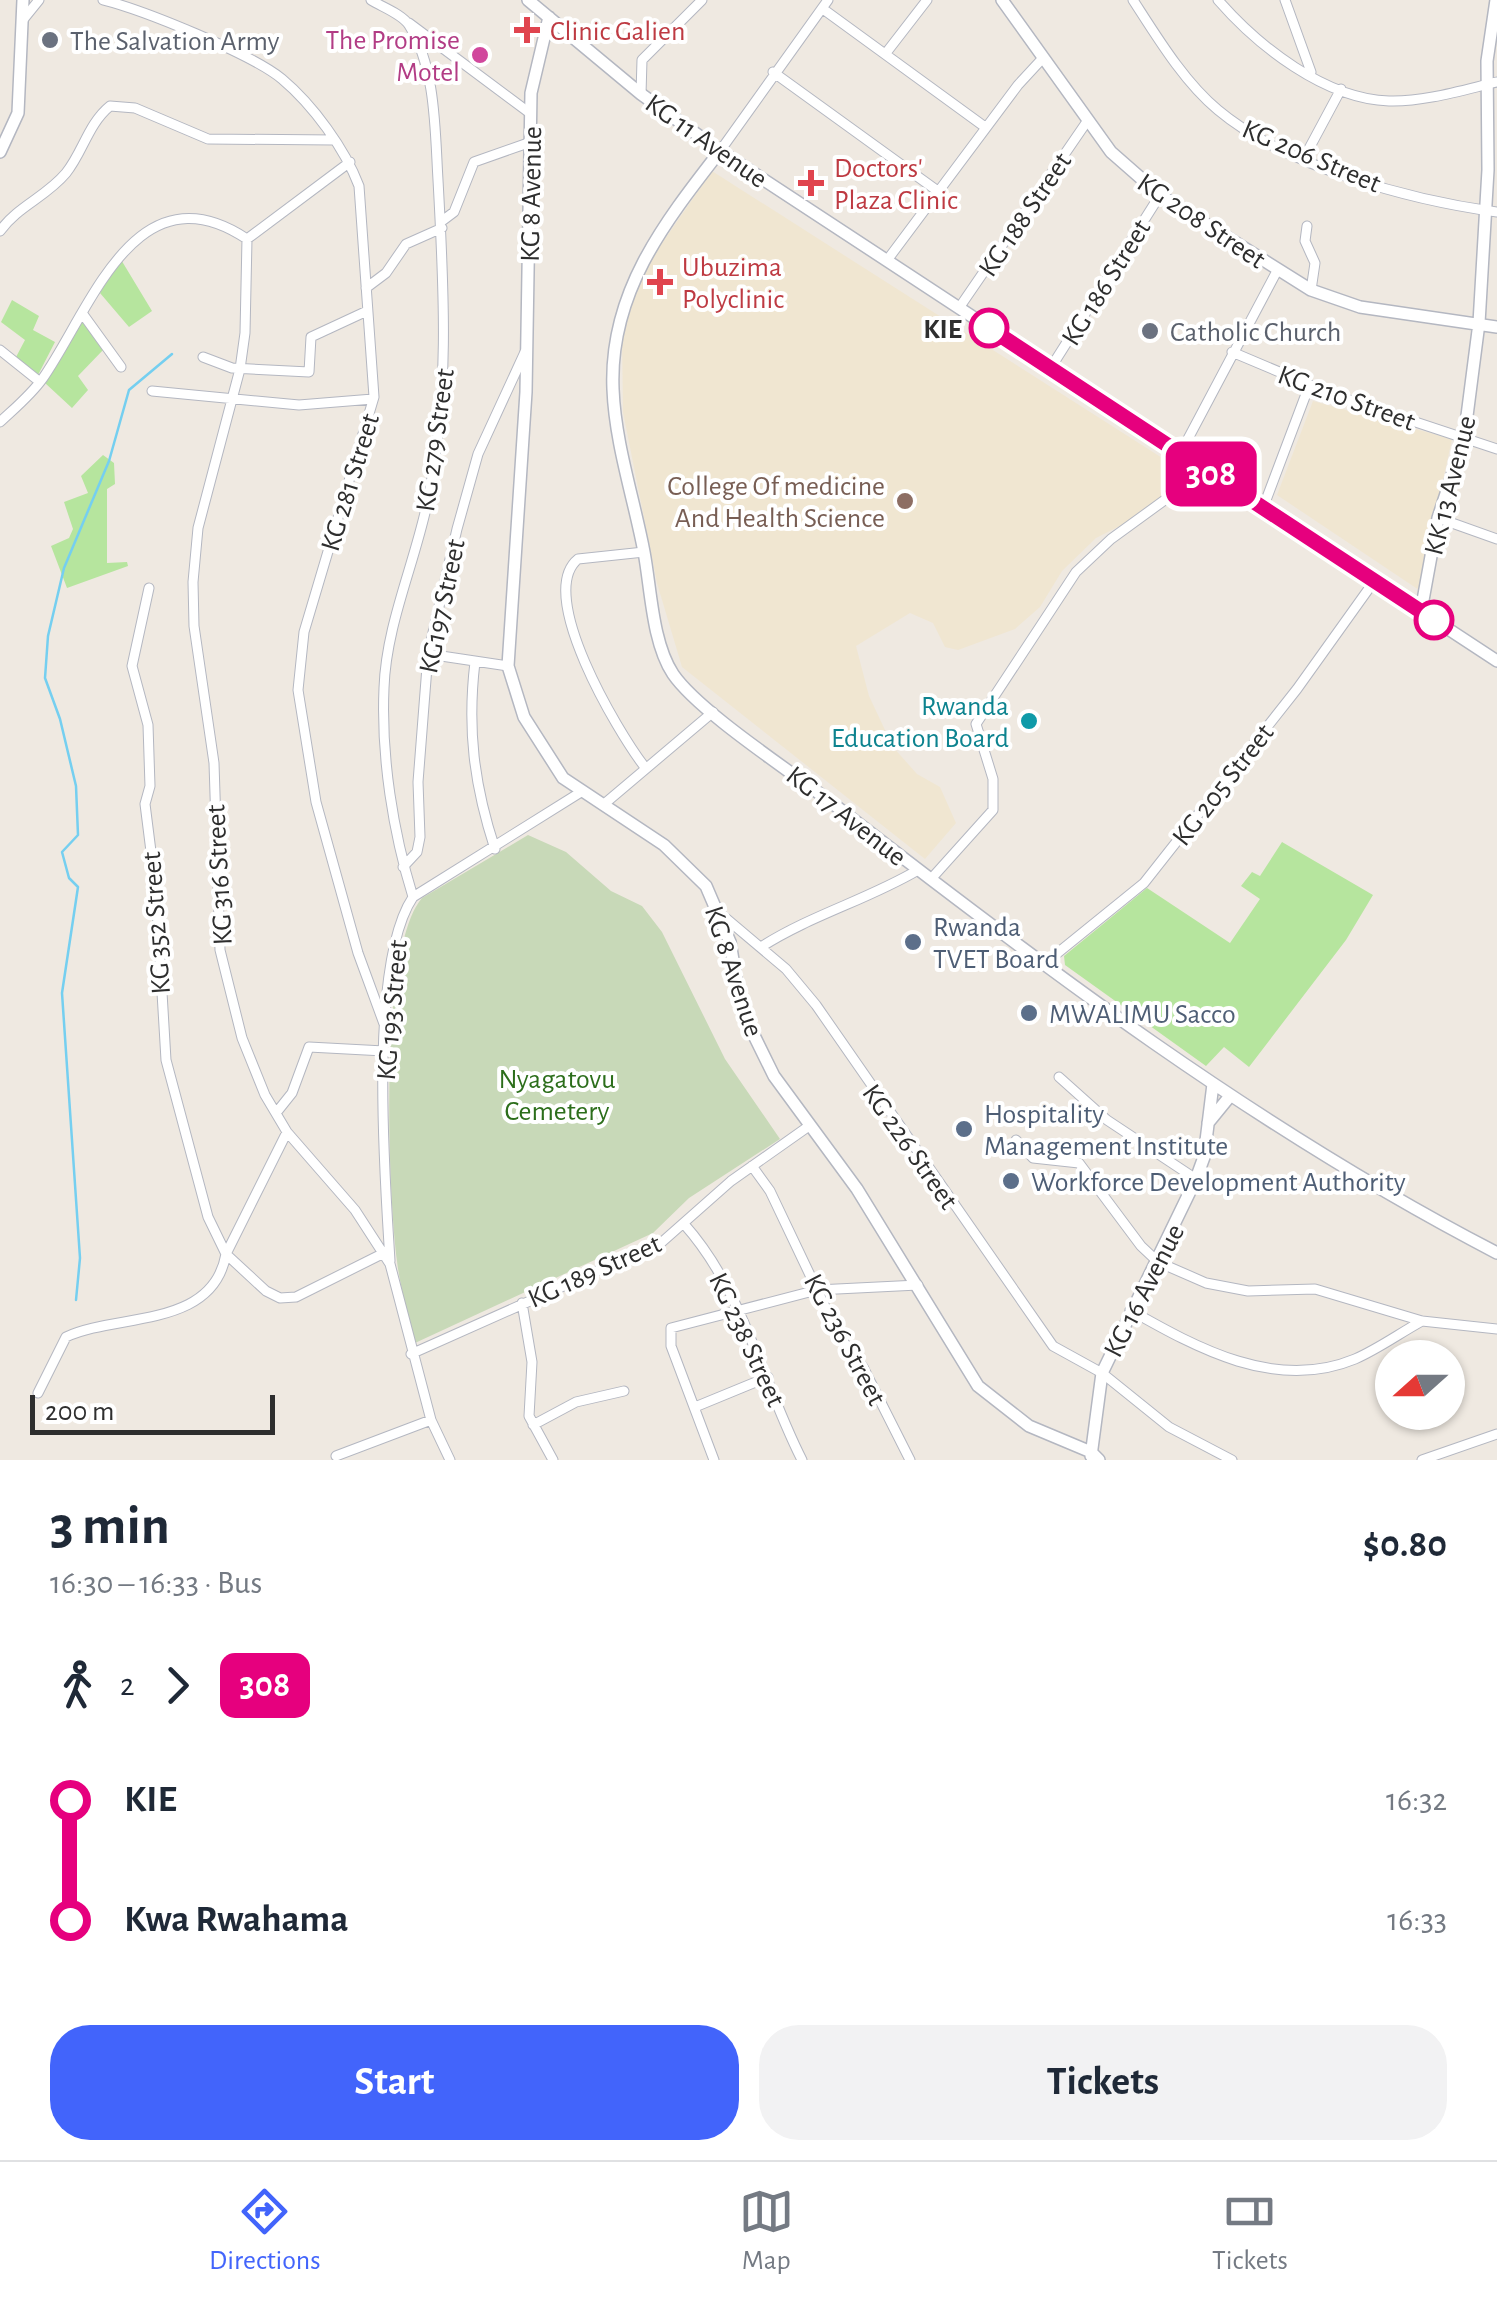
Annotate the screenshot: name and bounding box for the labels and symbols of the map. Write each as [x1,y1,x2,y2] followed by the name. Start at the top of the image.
[514,17,540,43] marker: Clinic Galien
[550,18,685,46] place label: Clinic Galien
[325,27,460,87] place label: The Promise Motel
[70,28,279,56] place label: The Salvation Army
[39,29,61,51] marker: The Salvation Army
[469,44,491,66] marker: The Promise Motel
[640,90,772,194] street label: KG 11 Avenue
[1238,115,1385,199] street label: KG 206 Street
[517,126,547,262] street label: KG 8 Avenue
[974,148,1077,282] street label: KG 188 Street
[834,155,958,215] place label: Doctors' Plaza Clinic
[1132,169,1270,275] street label: KG 208 Street
[798,170,824,196] marker: Doctors' Plaza Clinic
[1057,215,1156,351] street label: KG 186 Street
[682,254,784,314] place label: Ubuzima Polyclinic
[647,269,673,295] marker: Ubuzima Polyclinic
[970,309,1008,347] marker: KIE
[923,316,962,344] place label: KIE
[1170,319,1341,347] place label: Catholic Church
[1139,320,1161,342] marker: Catholic Church
[1274,361,1419,437] street label: KG 210 Street
[412,367,460,514] street label: KG 279 Street
[317,410,385,555] street label: KG 281 Street
[1420,413,1482,558] street label: KK 13 Avenue
[1154,442,1268,506] line badge: 308
[667,473,885,533] place label: College Of medicine And Health Science
[894,490,916,512] marker: College Of medicine And Health Science
[415,537,471,676] street label: KG197 Street
[1415,601,1453,639] unlabelled marker
[831,693,1009,753] place label: Rwanda Education Board
[1018,710,1040,732] marker: Rwanda Education Board
[1168,719,1280,851] street label: KG 205 Street
[781,761,911,872] street label: KG 17 Avenue
[202,804,238,946] street label: KG 316 Street
[138,851,176,995] street label: KG 352 Street
[699,903,767,1040] street label: KG 8 Avenue
[933,914,1059,974] place label: Rwanda TVET Board
[902,931,924,953] marker: Rwanda TVET Board
[373,939,413,1082] street label: KG 193 Street
[1049,1001,1236,1029] place label: MWALIMU Sacco
[1018,1002,1040,1024] marker: MWALIMU Sacco
[499,1066,615,1126] park label: Nyagatovu Cemetery
[856,1080,963,1215] street label: KG 226 Street
[984,1101,1228,1161] place label: Hospitality Management Institute
[953,1118,975,1140] marker: Hospitality Management Institute
[1031,1169,1406,1197] place label: Workforce Development Authority
[1000,1170,1022,1192] marker: Workforce Development Authority
[1099,1220,1190,1362] street label: KG 16 Avenue
[524,1230,666,1314] street label: KG 189 Street
[703,1269,789,1411] street label: KG 238 Street
[798,1270,890,1410] street label: KG 236 Street
[1375,1340,1465,1430] north arrow
[30,1390,275,1434] scale bar

